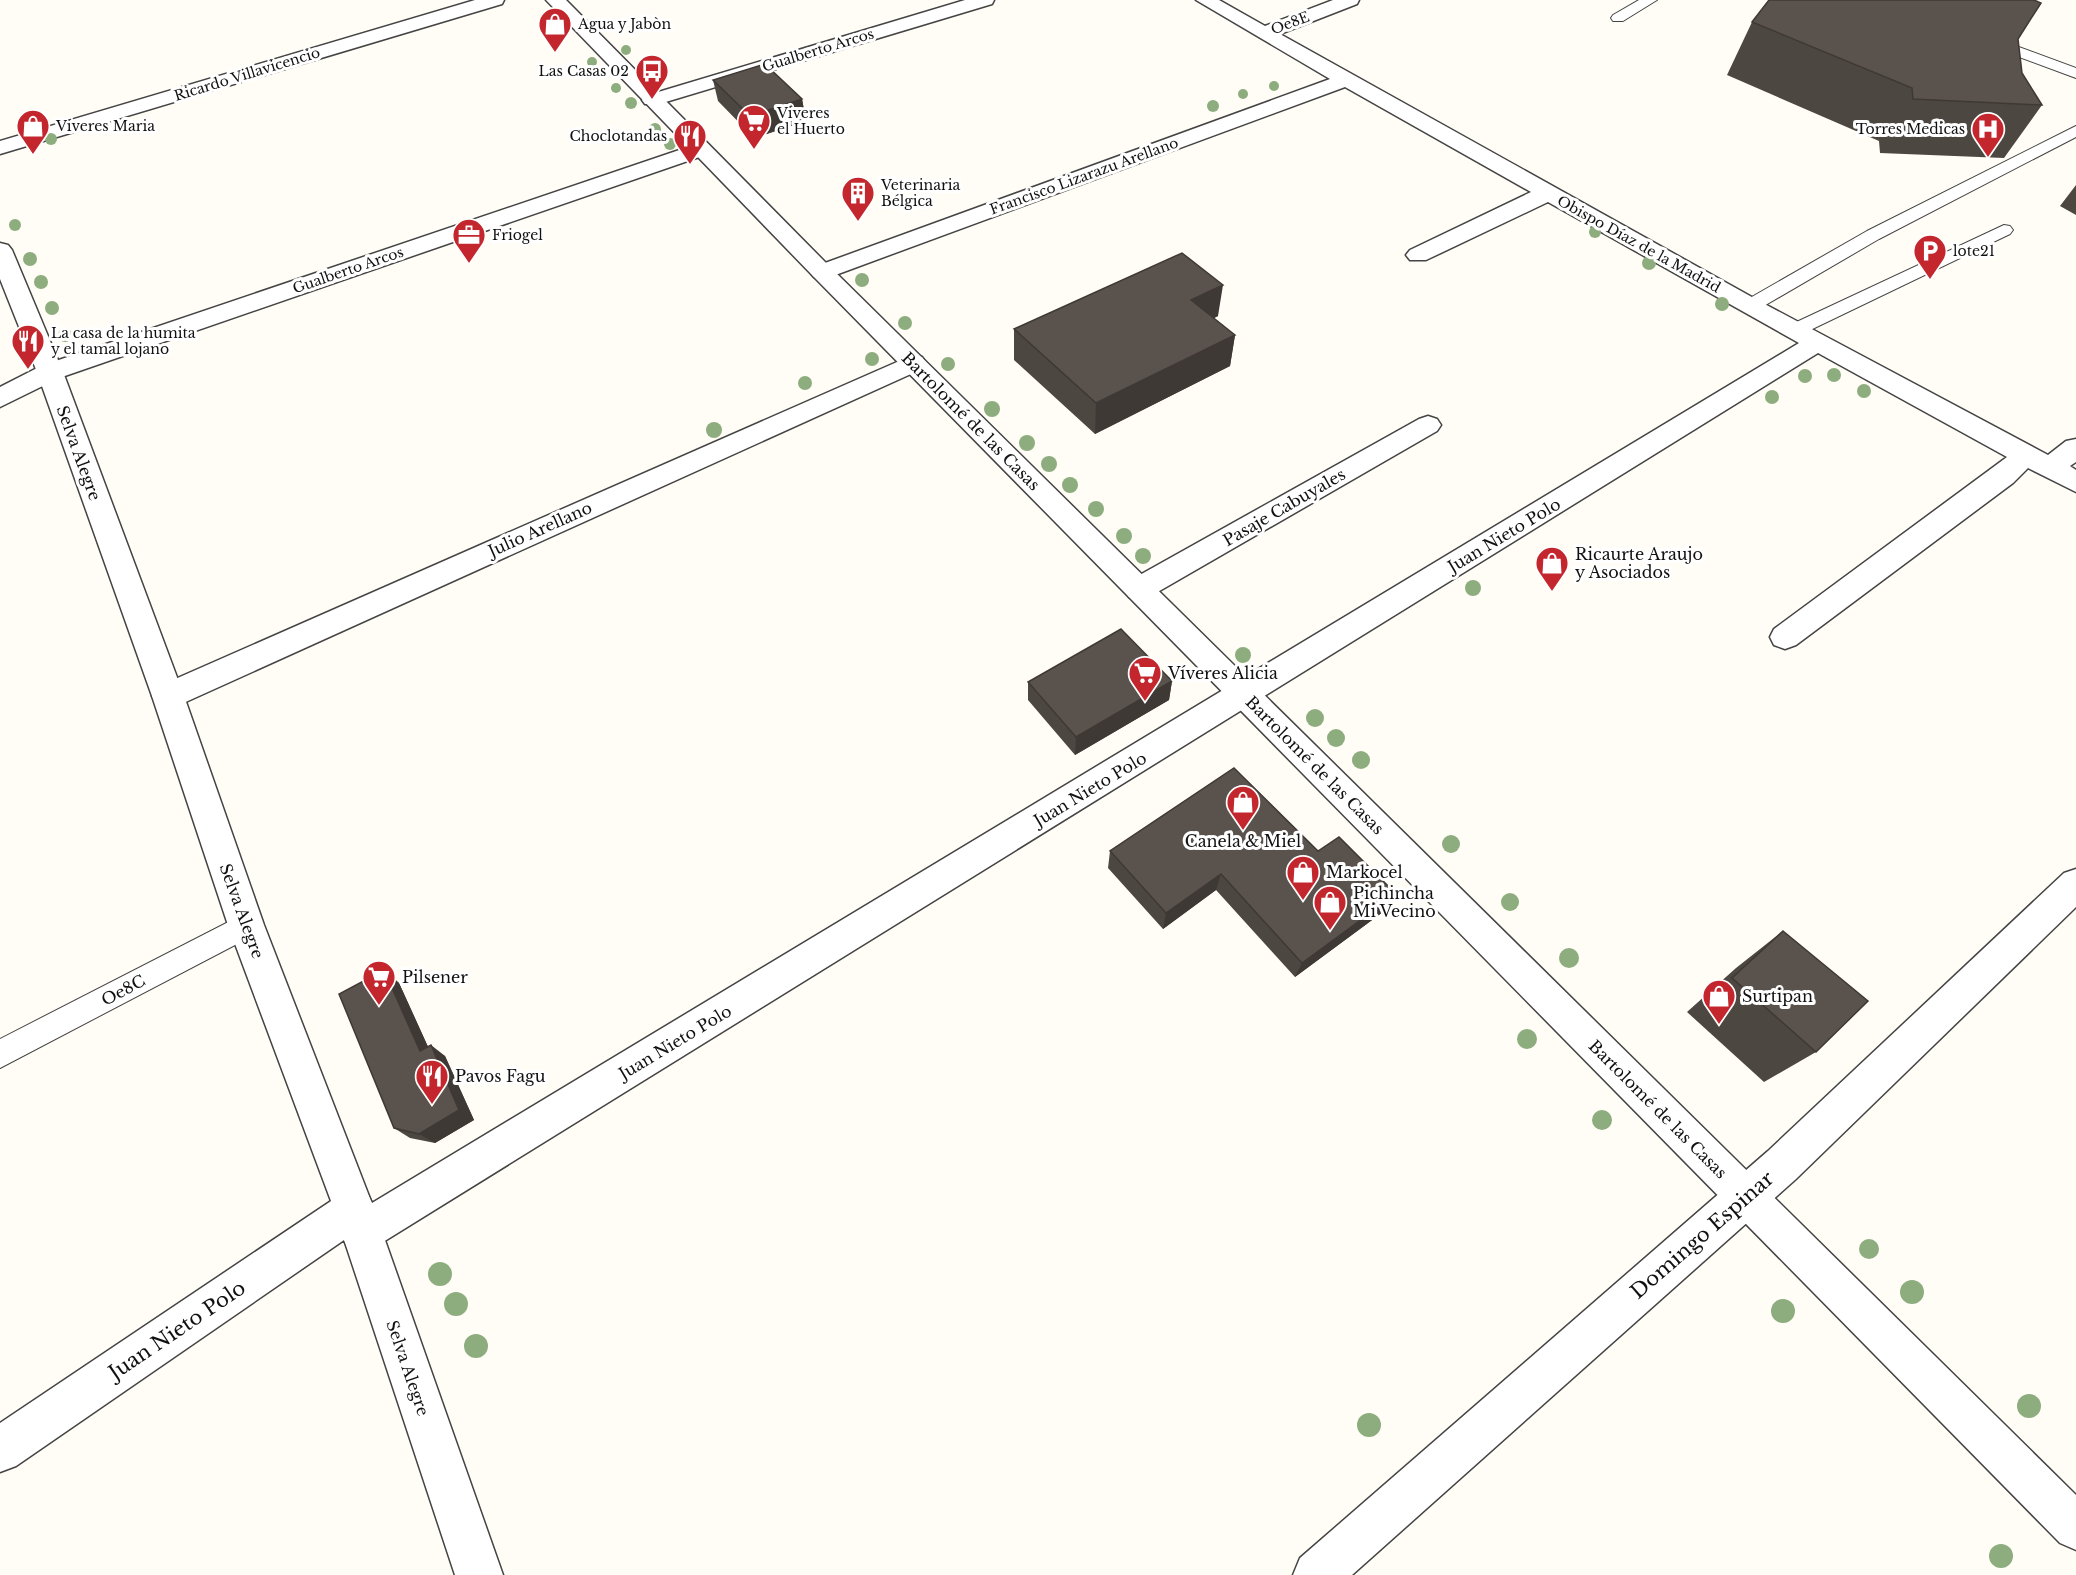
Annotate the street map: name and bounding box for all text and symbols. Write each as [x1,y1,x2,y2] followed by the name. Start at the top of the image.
[537,6,573,53] shop icon: Agua y Jabòn
[1268,7,1312,39] street label: Oe8E
[577,15,671,33] place label: Agua y Jabòn
[760,24,876,76] street label: Gualberto Arcos
[172,43,322,105] street label: Ricardo Villavicencio
[634,53,670,100] bus stop icon: Las Casas 02
[539,62,629,80] place label: Las Casas 02
[736,103,772,150] supermarket icon: Viveres el Huerto
[776,104,845,138] place label: Viveres el Huerto
[15,108,51,155] shop icon: Viveres Maria
[1970,111,2006,158] hospital icon: Torres Medicas
[55,117,155,135] place label: Viveres Maria
[672,118,708,165] restaurant icon: Choclotandas
[1856,120,1965,138] place label: Torres Medicas
[570,127,667,145] place label: Choclotandas
[987,133,1181,219] street label: Francisco Lizarazu Arellano
[840,175,876,222] building icon: Veterinaria Bélgica
[880,176,960,210] place label: Veterinaria Bélgica
[1554,192,1724,297] street label: Obispo Díaz de la Madrid
[451,217,487,264] office icon: Friogel
[492,226,543,244] place label: Friogel
[1912,233,1948,280] parking icon: lote21
[1953,242,1995,260] place label: lote21
[290,243,406,297] street label: Gualberto Arcos
[10,323,46,370] restaurant icon: La casa de la humita y el tamal lojano
[51,324,196,358] place label: La casa de la humita y el tamal lojano
[898,348,1044,494] street label: Bartolomé de las Casas
[53,403,105,503] street label: Selva Alegre
[1219,464,1349,550] street label: Pasaje Cabuyales
[1442,494,1564,578] street label: Juan Nieto Polo
[483,497,595,562] street label: Julio Arellano
[1575,544,1703,582] place label: Ricaurte Araujo y Asociados
[1534,545,1570,592] shop icon: Ricaurte Araujo y Asociados
[1127,655,1163,702] supermarket icon: Víveres Alicia
[1167,663,1278,683] place label: Víveres Alicia
[1242,692,1388,838] street label: Bartolomé de las Casas
[1028,748,1150,832] street label: Juan Nieto Polo
[1225,784,1261,831] shop icon: Canela & Miel
[1185,831,1301,851] place label: Canela & Miel
[1285,854,1321,901] shop icon: Markocel
[216,861,268,961] street label: Selva Alegre
[1326,862,1403,882] place label: Markocel
[1353,883,1436,921] place label: Pichincha Mi Vecino
[1312,884,1348,931] shop icon: Pichincha Mi Vecino
[361,959,397,1006] supermarket icon: Pilsener
[402,967,468,987] place label: Pilsener
[98,970,148,1010] street label: Oe8C
[1701,978,1737,1025] shop icon: Surtipan
[1742,986,1813,1006] place label: Surtipan
[613,1001,735,1085] street label: Juan Nieto Polo
[1585,1036,1731,1182] street label: Bartolomé de las Casas
[414,1058,450,1105] restaurant icon: Pavos Fagu
[455,1066,546,1086] place label: Pavos Fagu
[1625,1166,1779,1304] street label: Domingo Espinar
[102,1275,250,1386] street label: Juan Nieto Polo
[382,1318,434,1418] street label: Selva Alegre

